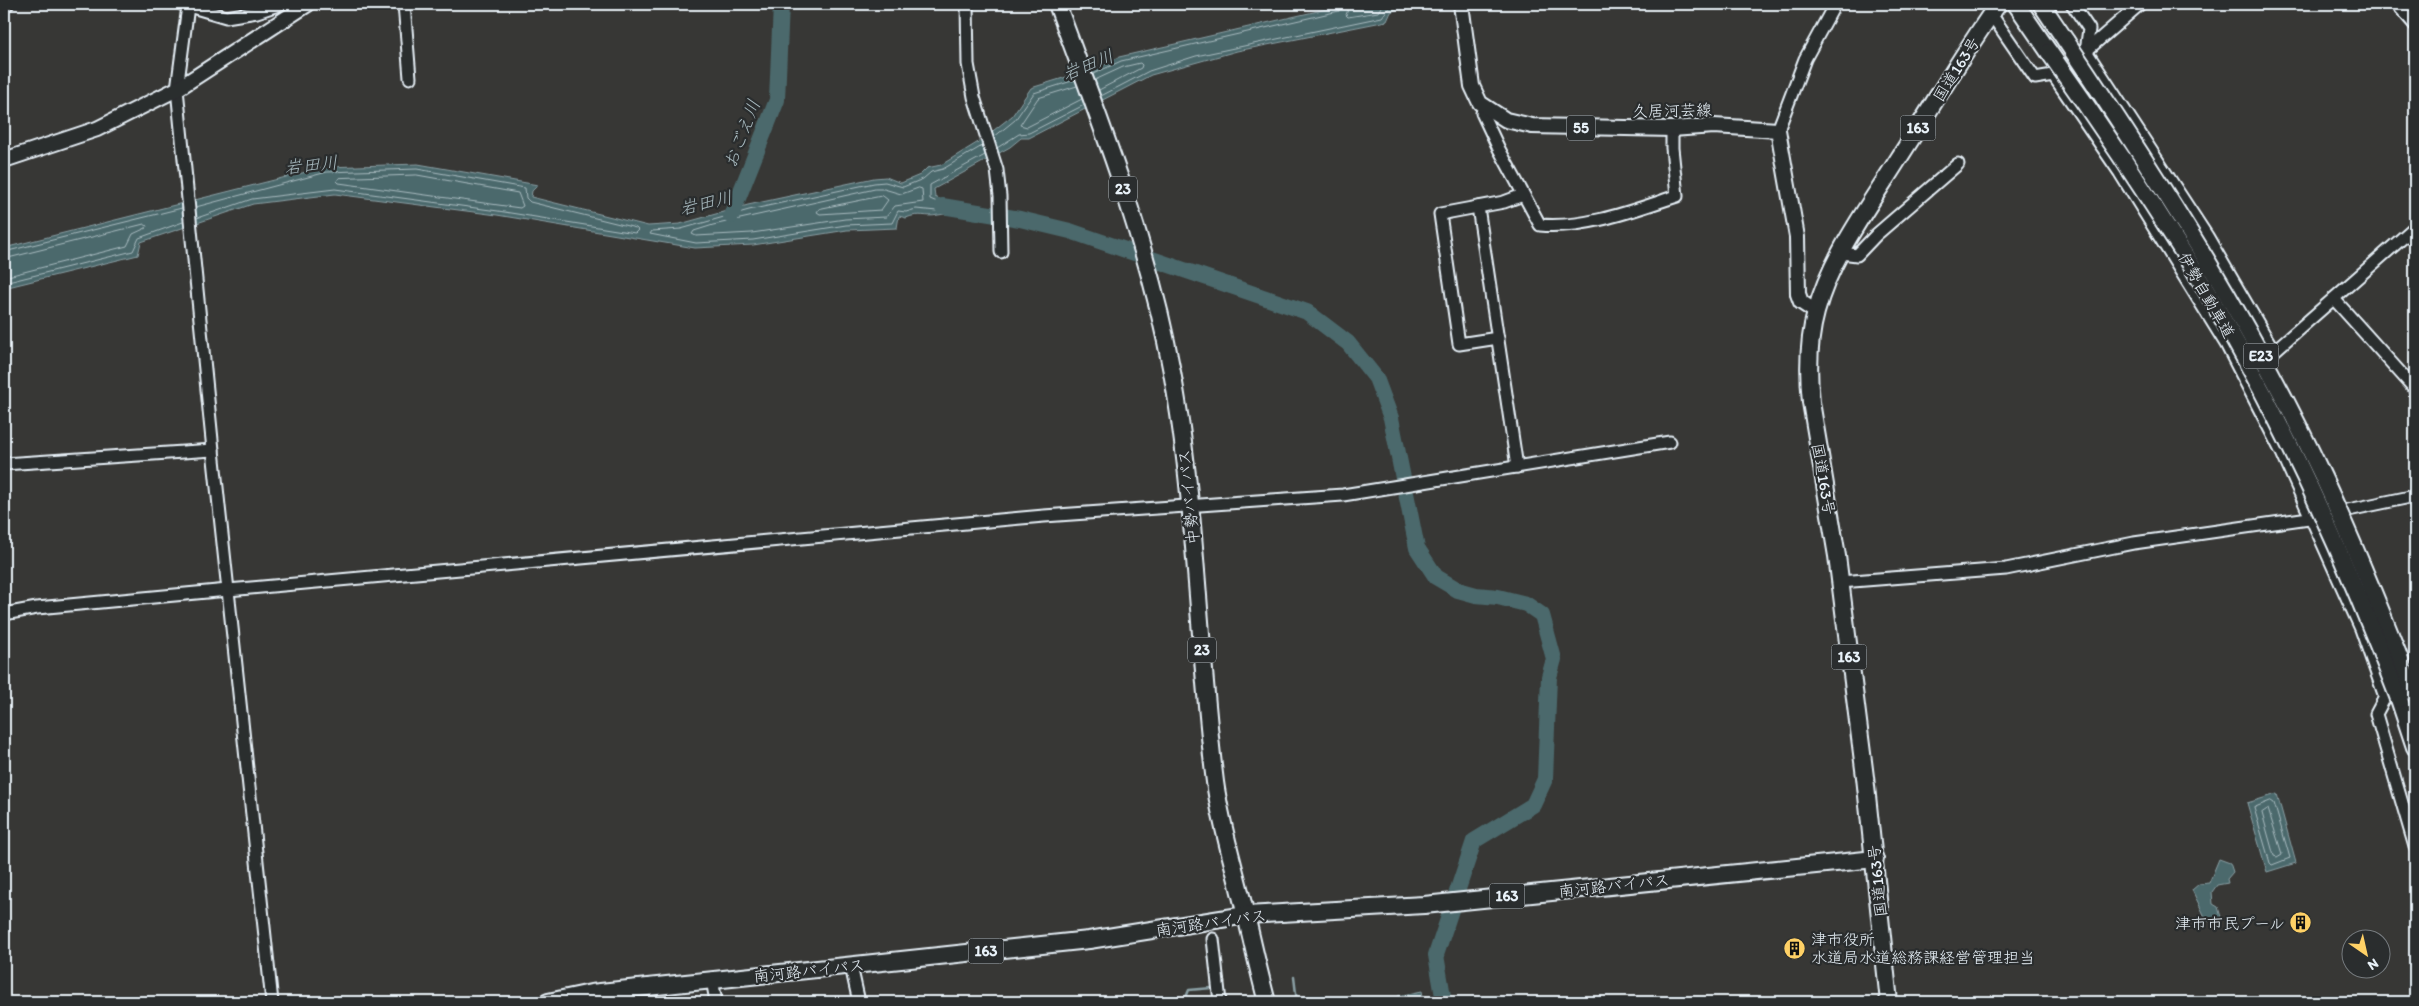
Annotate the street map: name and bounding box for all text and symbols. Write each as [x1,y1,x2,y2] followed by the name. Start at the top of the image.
[1929,33,1984,105] street label: 国道163号
[1059,45,1117,85] water label: 岩田川
[719,96,765,172] water label: おごえ川
[1632,100,1712,121] street label: 久居河芸線
[1567,116,1595,140] road number: 55
[1900,116,1936,140] road number: 163
[283,151,339,179] water label: 岩田川
[1109,176,1137,202] road number: 23
[677,186,735,220] water label: 岩田川
[2174,249,2239,342] street label: 伊勢自動車道
[2244,344,2278,368] road number: E23
[1808,442,1839,516] street label: 国道163号
[1174,448,1203,546] street label: 中勢バイパス
[1188,638,1216,662] road number: 23
[1832,644,1866,670] road number: 163
[1864,844,1891,918] street label: 国道163号
[1558,870,1671,901] street label: 南河路バイパス
[1490,884,1524,908] road number: 163
[1154,905,1268,940] street label: 南河路バイパス
[2289,911,2313,935] building icon: 津市市民プール
[2175,914,2285,933] place label: 津市市民プール
[2342,928,2392,978] north arrow
[1811,930,2035,967] place label: 津市役所 水道局水道総務課経営管理担当
[1783,936,1807,960] building icon: 津市役所 水道局水道総務課経営管理担当
[968,938,1004,964] road number: 163
[753,955,866,986] street label: 南河路バイパス
[2364,955,2382,974] text: N

